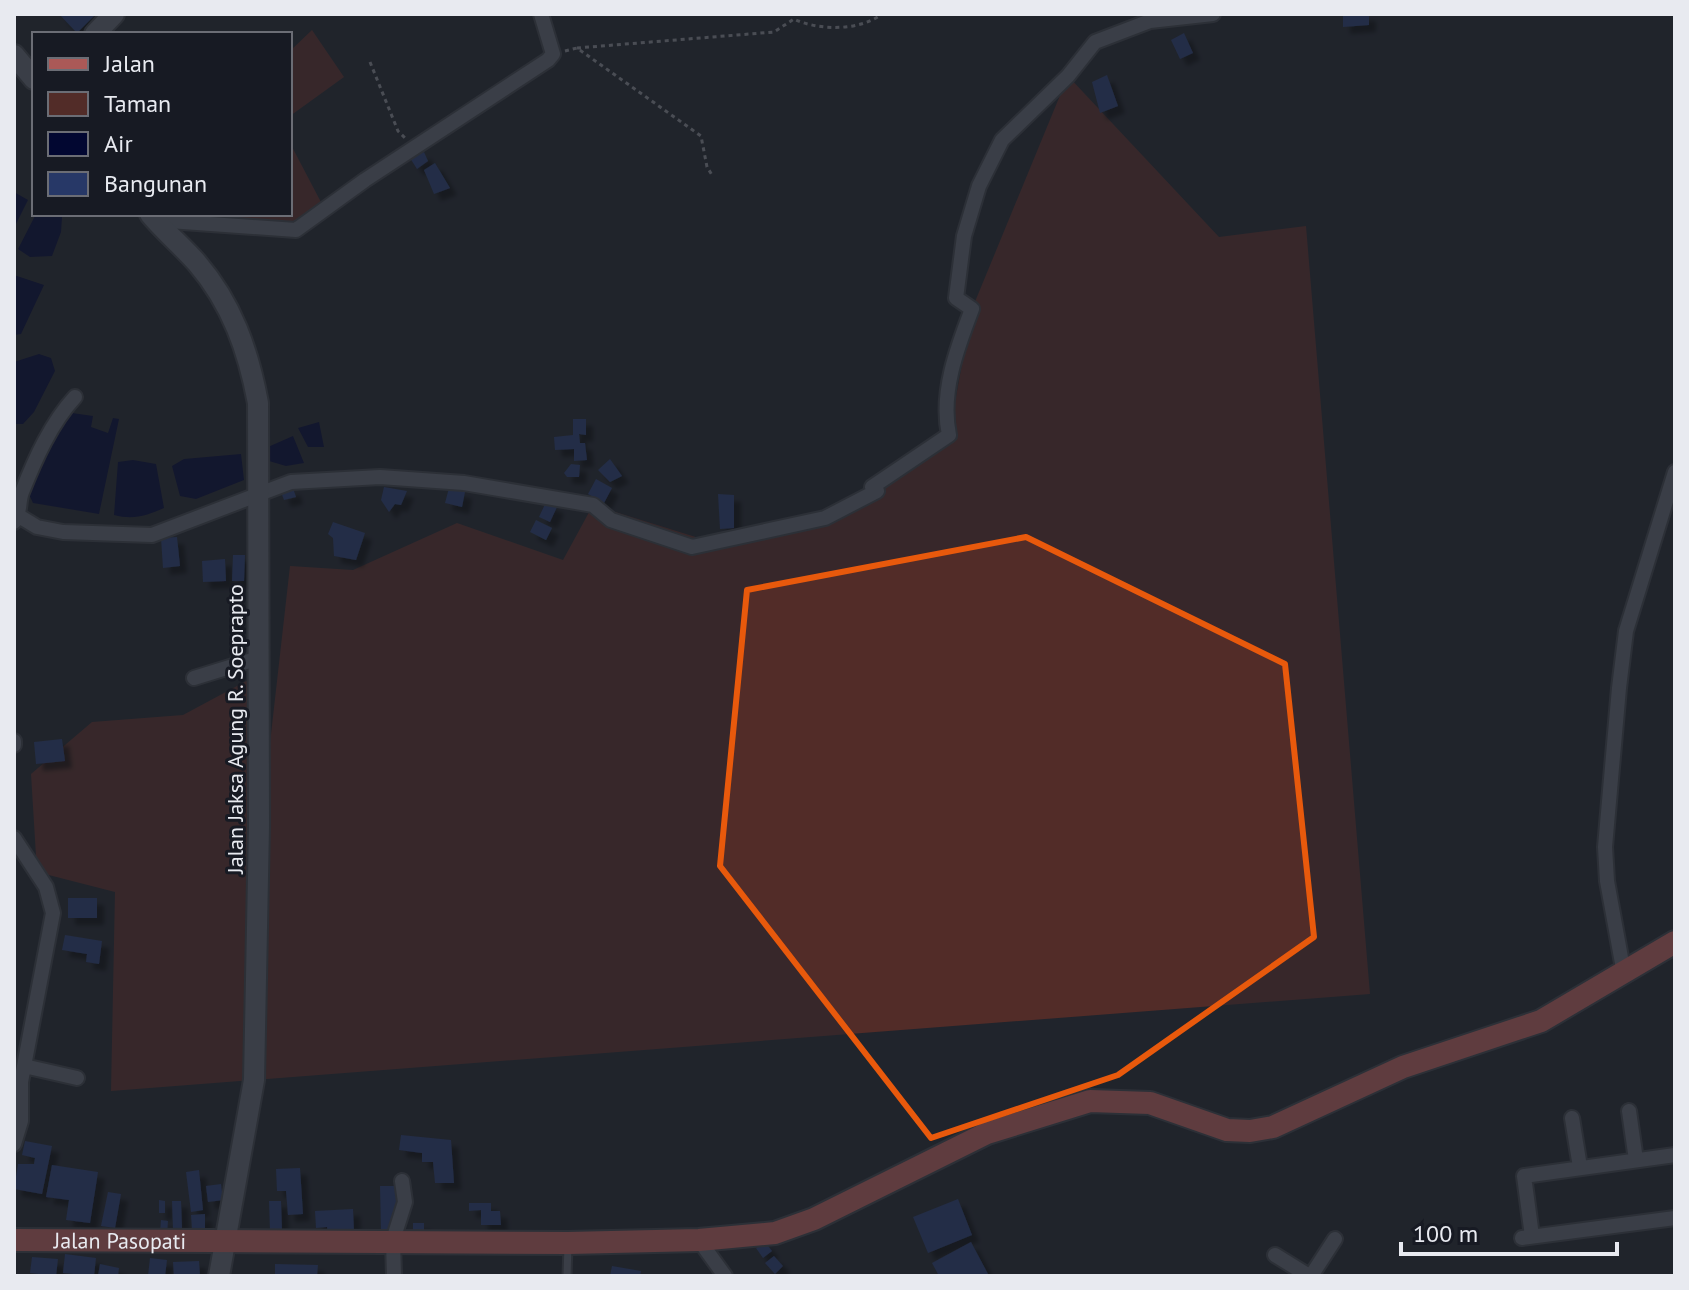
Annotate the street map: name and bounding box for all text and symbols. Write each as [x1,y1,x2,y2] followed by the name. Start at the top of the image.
[32,32,292,216] legend
[103,48,155,79] text: Jalan
[104,88,171,119] text: Taman
[104,128,133,159] text: Air
[104,168,207,199] text: Bangunan
[221,584,249,875] street label: Jalan Jaksa Agung R. Soeprapto
[1401,1206,1617,1256] scale bar
[1413,1218,1478,1249] text: 100 m
[53,1226,186,1255] street label: Jalan Pasopati

